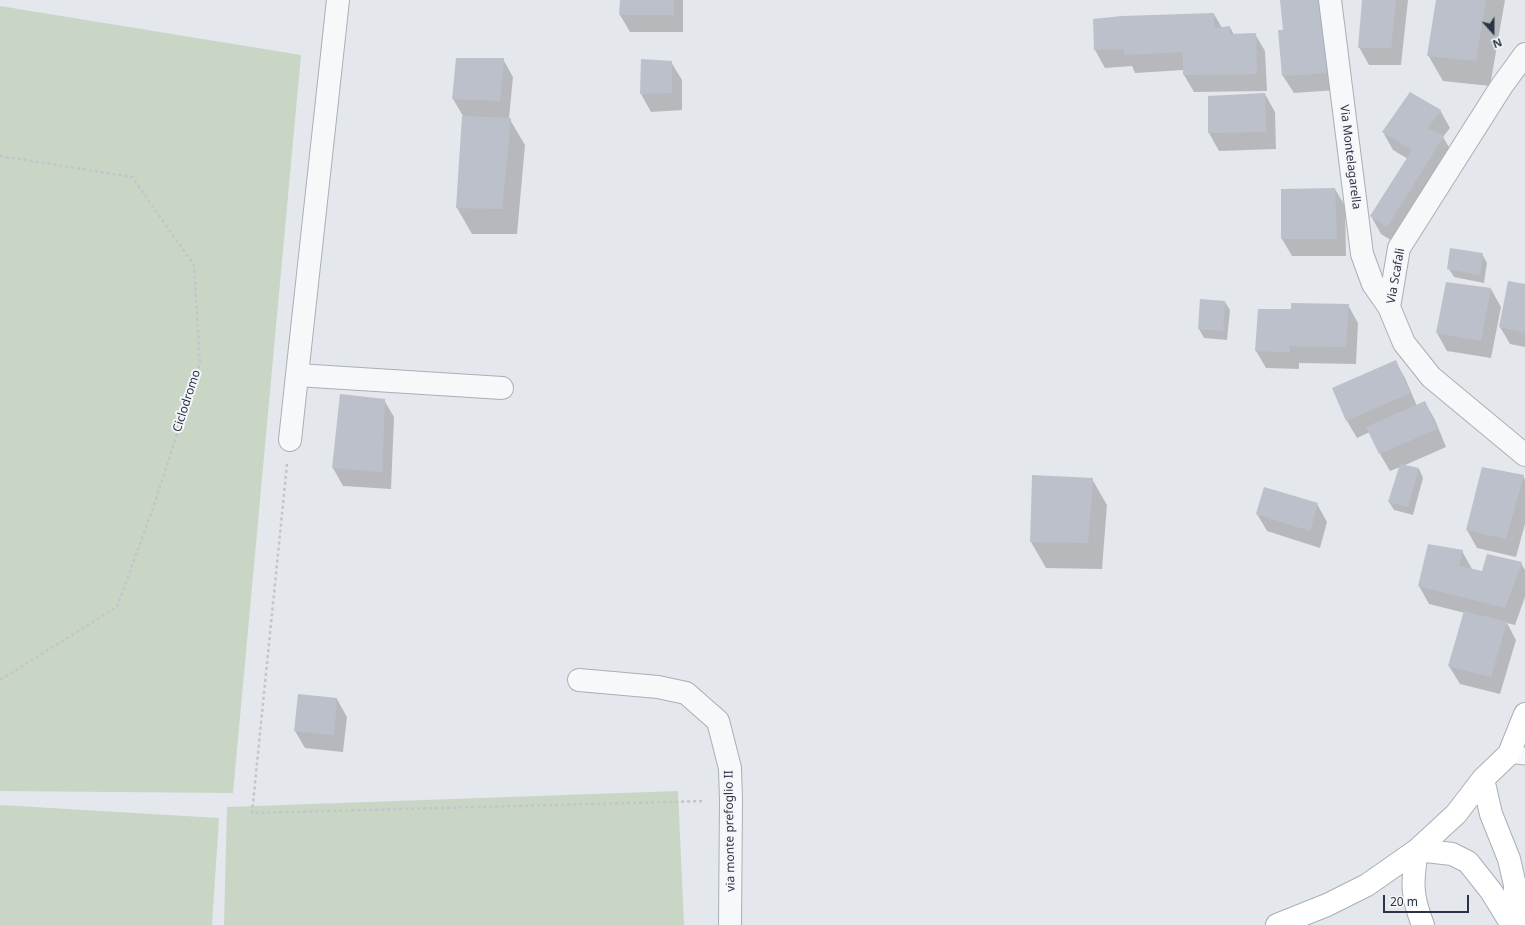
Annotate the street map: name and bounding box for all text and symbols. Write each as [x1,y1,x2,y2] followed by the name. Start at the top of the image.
[1473,12,1513,52] north arrow
[1491,35,1504,52] text: N
[1336,104,1364,210] street label: Via Montelagarella
[1384,247,1408,305] street label: Via Scafali
[170,368,204,434] street label: Ciclodromo
[722,770,738,892] street label: via monte prefoglio II
[1385,887,1471,913] scale bar
[1390,893,1418,910] text: 20 m

